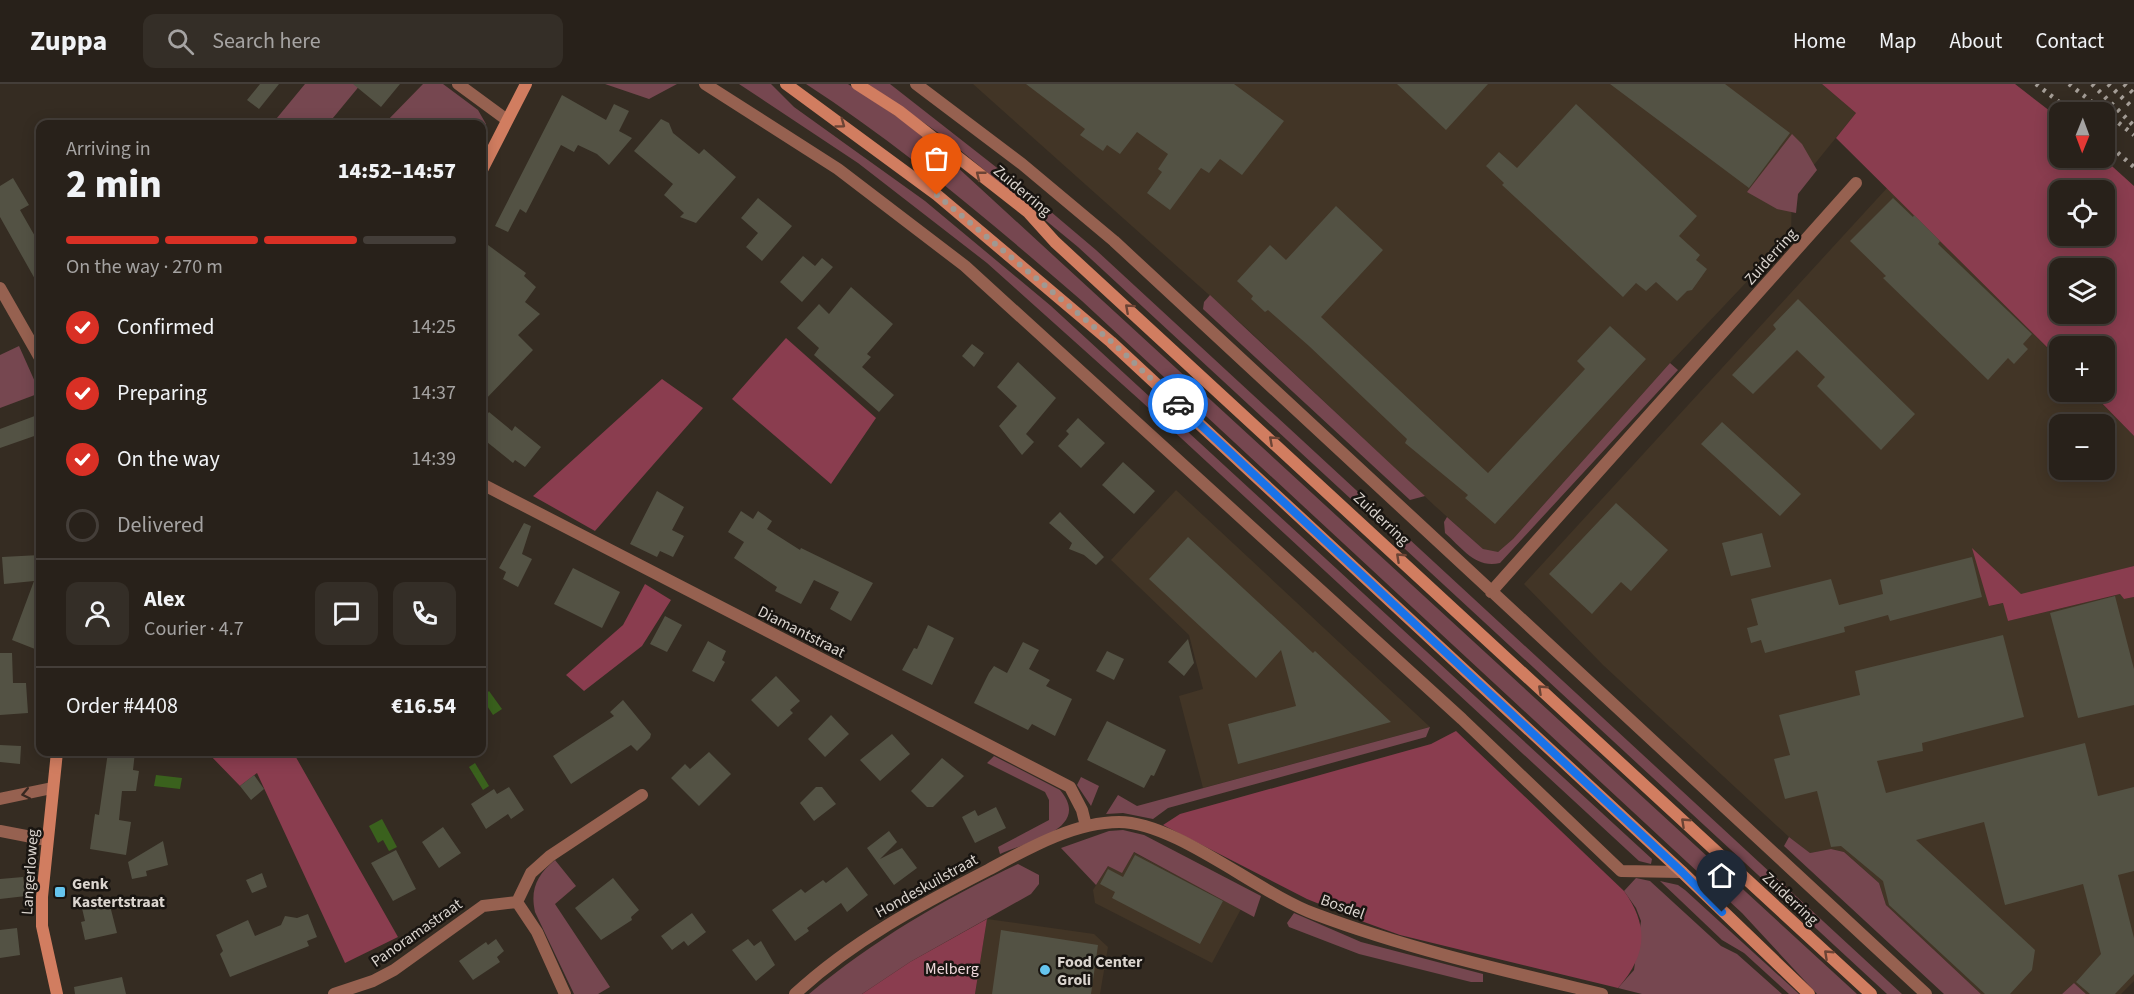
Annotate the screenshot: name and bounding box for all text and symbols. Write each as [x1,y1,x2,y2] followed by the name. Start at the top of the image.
[143,14,563,68] search box
[30,21,107,61] text: Zuppa
[164,25,197,58] icon: search
[212,25,321,57] text: Search here
[1793,26,1846,56] text: Home
[1879,26,1917,56] text: Map
[1950,26,2002,56] text: About
[2035,26,2104,56] text: Contact
[2049,102,2115,168] north arrow
[2049,102,2115,480] map controls
[835,117,846,128] one-way arrow
[911,133,962,195] pin
[66,135,151,163] text: Arriving in
[920,142,953,175] icon: bag
[338,155,456,187] text: 14:52–14:57
[66,157,162,213] text: 2 min
[989,160,1056,222] street label: Zuiderring
[976,172,987,183] one-way arrow
[2049,180,2115,246] button: locate
[1739,223,1802,290] street label: Zuiderring
[66,253,223,281] text: On the way · 270 m
[2049,258,2115,324] button: layers
[1125,304,1136,315] one-way arrow
[66,311,99,344] icon: check
[117,311,214,343] text: Confirmed
[411,313,456,341] text: 14:25
[2049,336,2115,402] button: +
[1148,374,1208,434] courier
[66,377,99,410] icon: check
[117,377,207,409] text: Preparing
[411,379,456,407] text: 14:37
[1162,388,1195,421] icon: car
[2049,414,2115,480] button: −
[1269,436,1280,447] one-way arrow
[66,443,99,476] icon: check
[117,443,220,475] text: On the way
[411,445,456,473] text: 14:39
[1348,487,1414,551] street label: Zuiderring
[117,509,204,541] text: Delivered
[1396,553,1407,564] one-way arrow
[66,582,129,645] button: person
[315,582,378,645] button: chat
[393,582,456,645] button: phone
[144,583,185,615] text: Alex
[754,600,850,664] street label: Diamantstraat
[144,615,244,643] text: Courier · 4.7
[1539,685,1549,696] one-way arrow
[66,690,178,722] text: Order #4408
[391,690,456,722] text: €16.54
[21,787,31,800] one-way arrow
[1682,818,1692,829] one-way arrow
[16,828,44,916] street label: Langerloweg
[871,848,982,923] street label: Hondeskuilstraat
[1696,850,1747,912] pin
[1705,859,1738,892] icon: home
[1757,867,1823,931] street label: Zuiderring
[72,873,165,913] place label: Genk Kastertstraat
[53,885,67,899] marker: Genk Kastertstraat
[1317,889,1368,925] street label: Bosdel
[367,893,467,972] street label: Panoramastraat
[1825,950,1835,961] one-way arrow
[1057,951,1143,991] place label: Food Center Groli
[925,958,979,980] park label: Melberg
[1038,963,1052,977] marker: Food Center Groli

